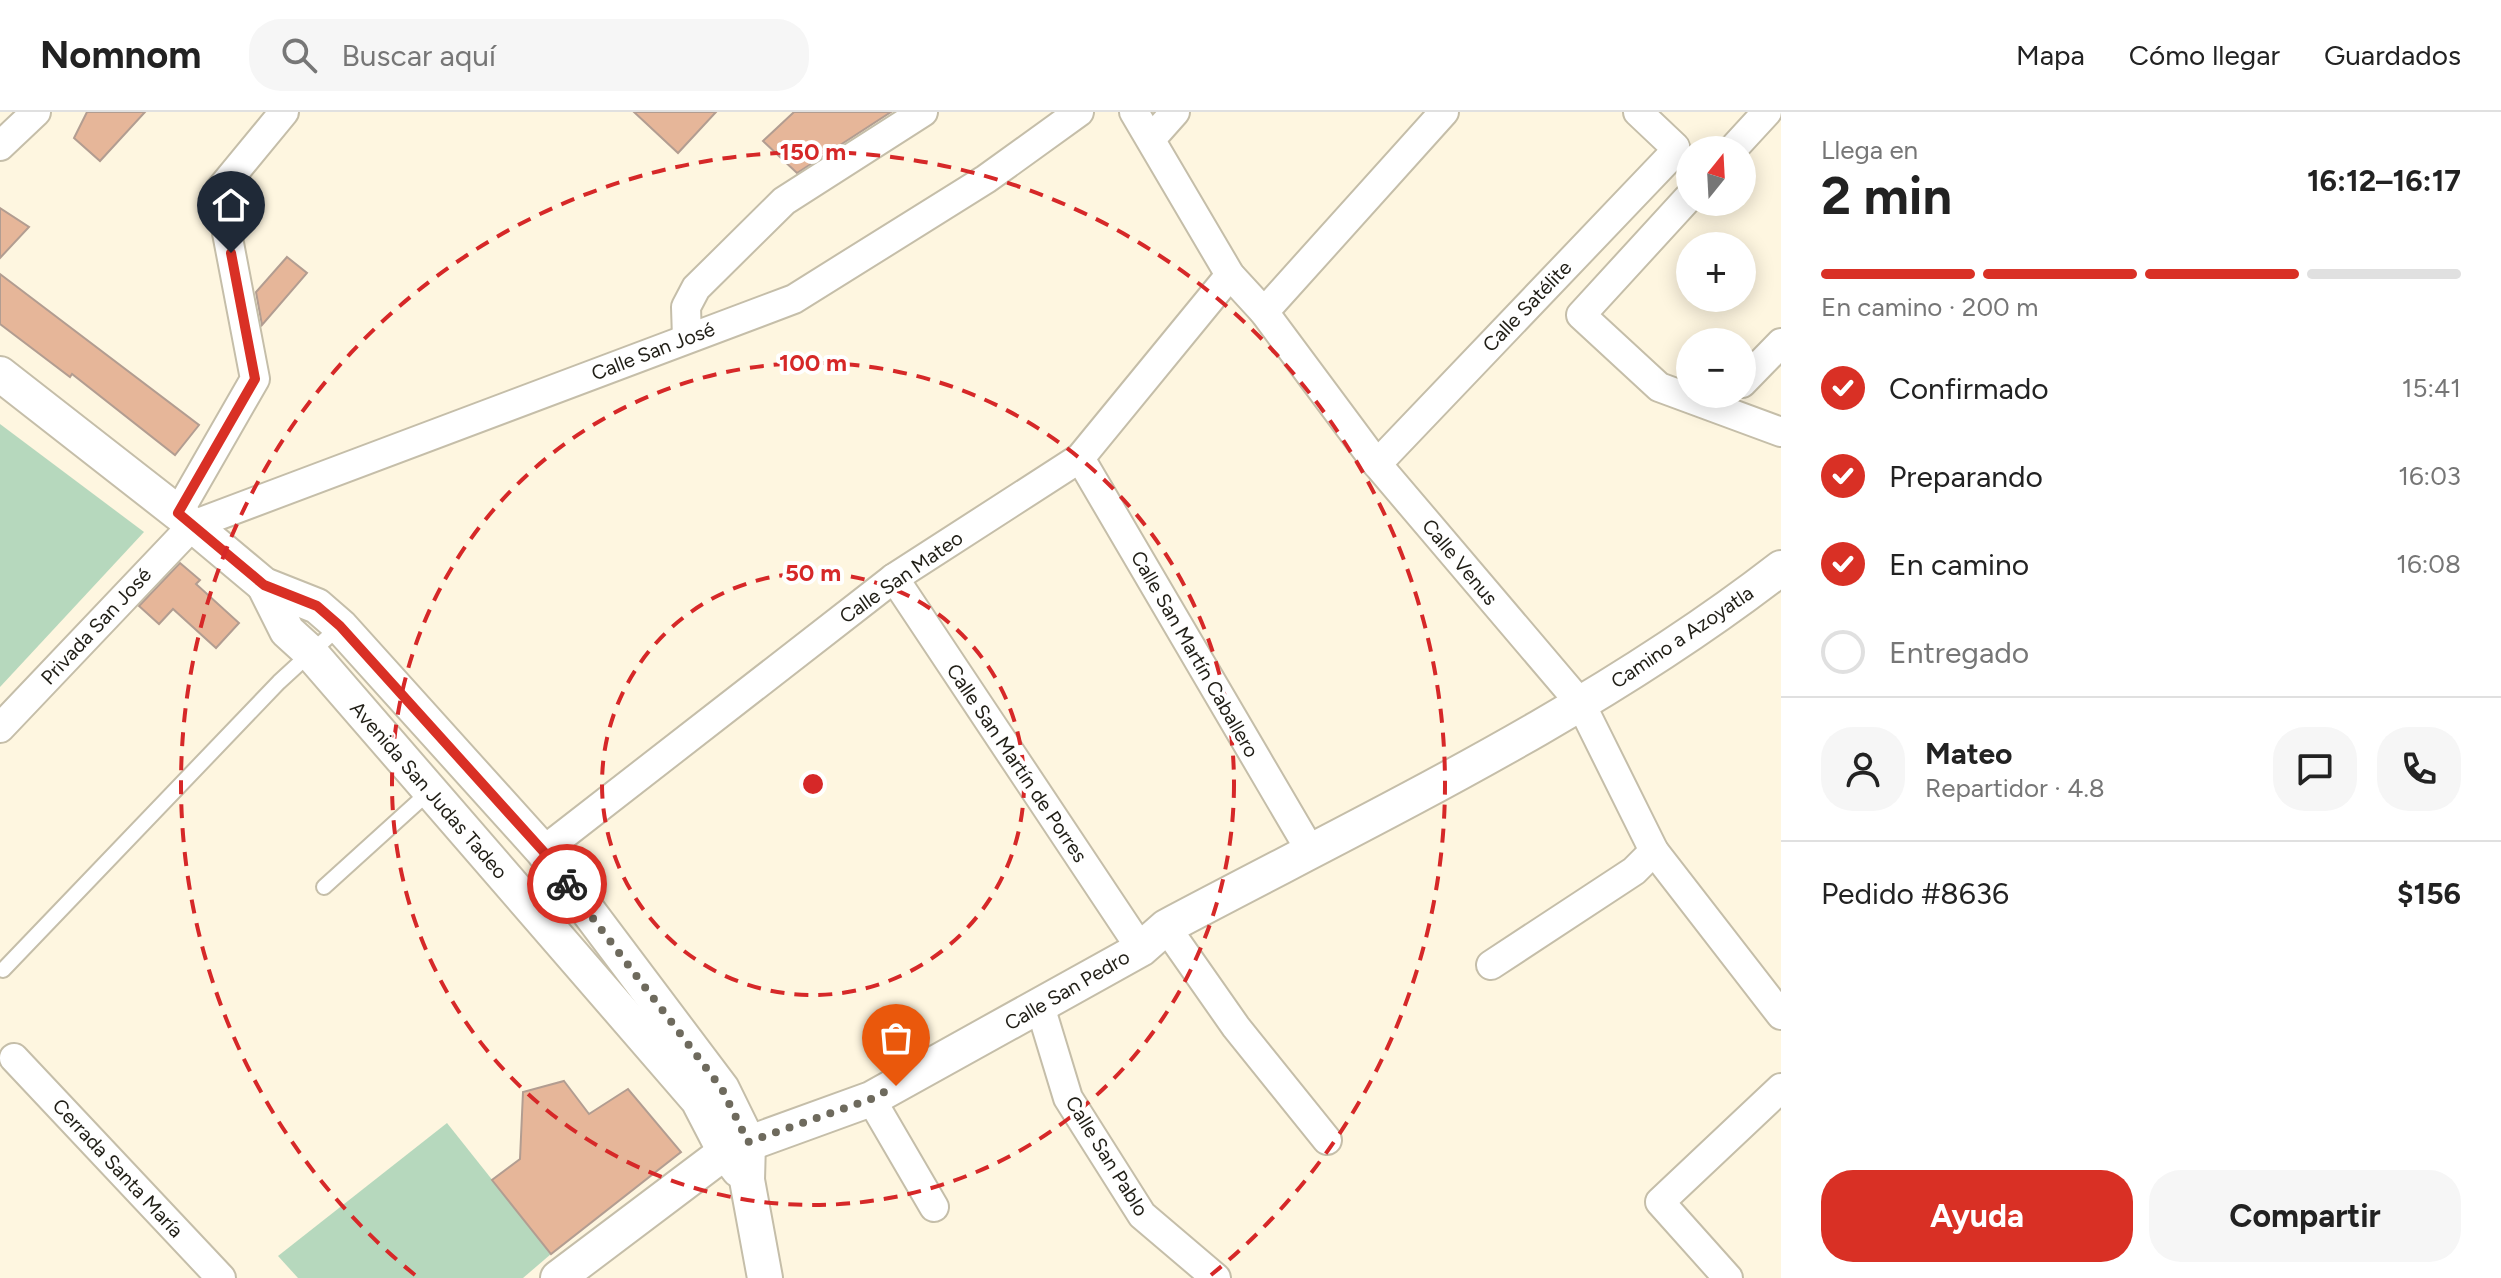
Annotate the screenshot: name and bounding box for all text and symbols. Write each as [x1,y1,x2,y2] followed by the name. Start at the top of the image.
[249,19,809,91] search box
[40,32,201,78] text: Nomnom
[277,33,321,77] icon: search
[341,37,496,74] text: Buscar aquí
[2016,38,2085,72] text: Mapa
[2129,38,2280,72] text: Cómo llegar
[2324,38,2461,72] text: Guardados
[1821,134,1918,166] text: Llega en
[1676,136,1756,216] north arrow
[1676,136,1756,408] map controls
[780,137,846,166] text: 150 m
[2307,162,2461,199] text: 16:12–16:17
[1821,165,1952,227] text: 2 min
[197,171,265,253] pin
[209,183,253,227] icon: home
[1676,232,1756,312] button: +
[1477,255,1577,357] street label: Calle Satélite
[1821,291,2038,323] text: En camino · 200 m
[588,316,718,386] street label: Calle San José
[1676,328,1756,408] button: −
[779,348,847,377] text: 100 m
[1821,366,1865,410] icon: check
[1889,370,2049,407] text: Confirmado
[2402,372,2461,404] text: 15:41
[1821,454,1865,498] icon: check
[1889,458,2043,495] text: Preparando
[2398,460,2461,492] text: 16:03
[1417,514,1503,610] street label: Calle Venus
[835,526,967,628] street label: Calle San Mateo
[1821,542,1865,586] icon: check
[1126,546,1264,762] street label: Calle San Martín Caballero
[1889,546,2029,583] text: En camino
[2396,548,2461,580] text: 16:08
[785,558,841,587] text: 50 m
[36,563,156,689] street label: Privada San José
[1606,581,1758,693] street label: Camino a Azoyatla
[1889,634,2029,671] text: Entregado
[942,659,1092,867] street label: Calle San Martín de Porres
[345,696,513,884] street label: Avenida San Judas Tadeo
[1821,727,1905,811] button: person
[2273,727,2357,811] button: chat
[2377,727,2461,811] button: phone
[1925,735,2013,772] text: Mateo
[799,770,827,798] centre of rings
[1925,772,2105,804] text: Repartidor · 4.8
[527,844,607,924] courier
[545,862,589,906] icon: bike
[1821,875,2009,912] text: Pedido #8636
[2397,875,2461,912] text: $156
[1000,945,1134,1035] street label: Calle San Pedro
[862,1004,930,1086] pin
[874,1016,918,1060] icon: bag
[1060,1091,1154,1221] street label: Calle San Pablo
[48,1094,188,1242] street label: Cerrada Santa María
[1821,1170,2133,1262] button: Ayuda
[2149,1170,2461,1262] button: Compartir

